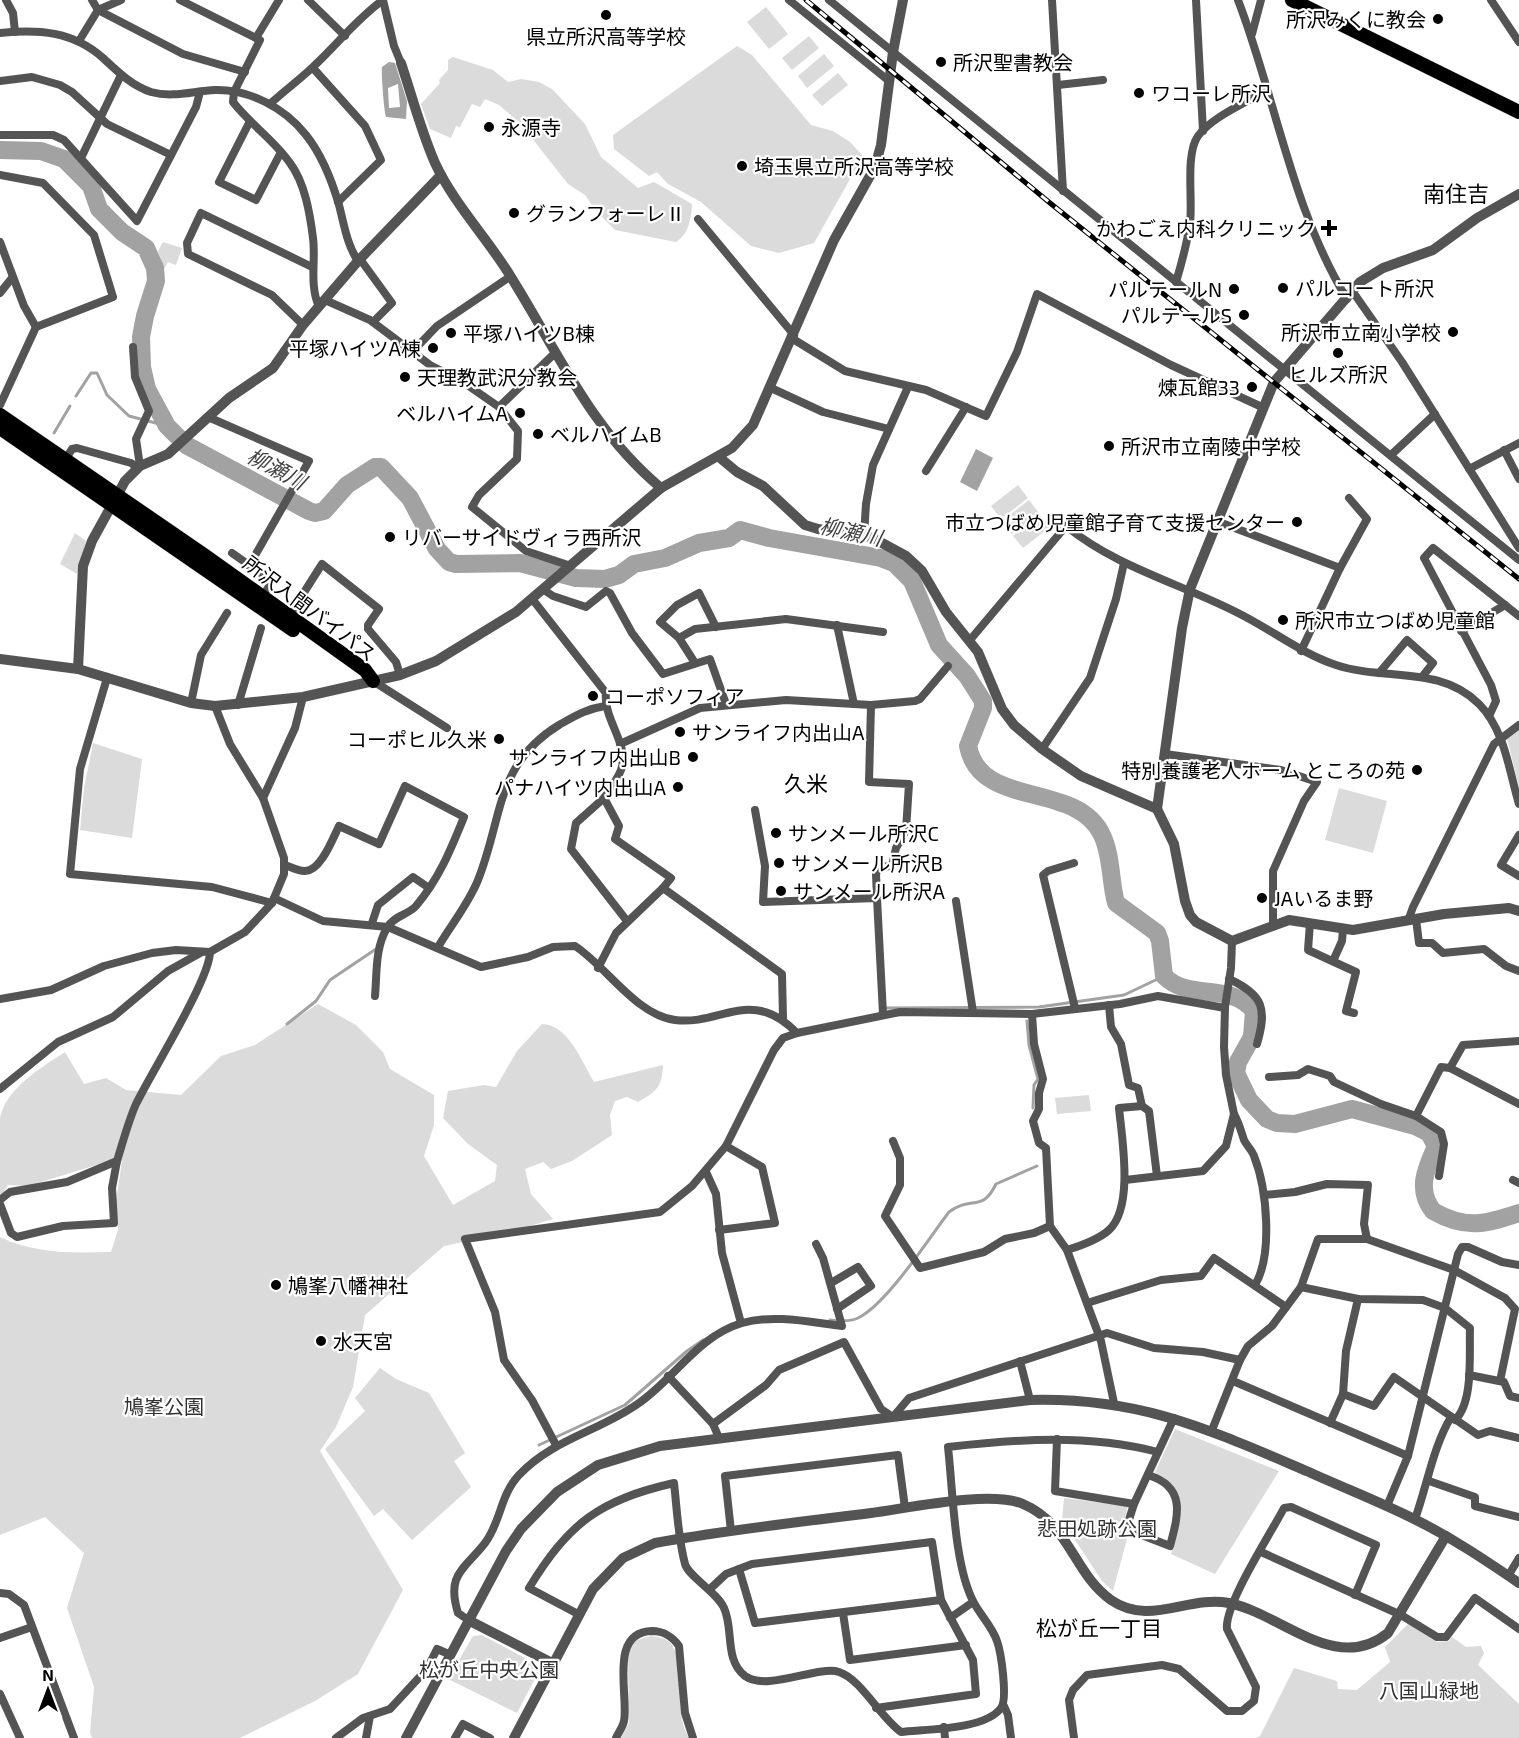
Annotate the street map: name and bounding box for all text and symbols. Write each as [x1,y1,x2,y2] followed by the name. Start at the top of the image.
[1286,7,1426,31] place label: 所沢みくに教会
[599,8,613,22] marker: 県立所沢高等学校
[1431,12,1445,26] marker: 所沢みくに教会
[526,24,686,48] place label: 県立所沢高等学校
[953,50,1073,74] place label: 所沢聖書教会
[934,55,948,69] marker: 所沢聖書教会
[1151,81,1271,105] place label: ワコーレ所沢
[1132,86,1146,100] marker: ワコーレ所沢
[501,115,561,139] place label: 永源寺
[482,120,496,134] marker: 永源寺
[754,154,954,178] place label: 埼玉県立所沢高等学校
[735,159,749,173] marker: 埼玉県立所沢高等学校
[1423,180,1489,206] district label: 南住吉
[526,201,685,225] place label: グランフォーレⅡ
[507,206,521,220] marker: グランフォーレⅡ
[1096,216,1316,240] place label: かわごえ内科クリニック
[1320,219,1338,237] marker: かわごえ内科クリニック
[1295,276,1435,300] place label: パルコート所沢
[1108,277,1222,301] place label: パルテールN
[1276,281,1290,295] marker: パルコート所沢
[1227,282,1241,296] marker: パルテールN
[1121,303,1232,327] place label: パルテールS
[1237,308,1251,322] marker: パルテールS
[1281,320,1441,344] place label: 所沢市立南小学校
[463,321,595,345] place label: 平塚ハイツB棟
[1446,325,1460,339] marker: 所沢市立南小学校
[444,326,458,340] marker: 平塚ハイツB棟
[289,336,421,360] place label: 平塚ハイツA棟
[426,341,440,355] marker: 平塚ハイツA棟
[1331,346,1345,360] marker: ヒルズ所沢
[1288,362,1388,386] place label: ヒルズ所沢
[417,365,577,389] place label: 天理教武沢分教会
[398,370,412,384] marker: 天理教武沢分教会
[1158,375,1240,399] place label: 煉瓦館33
[1245,380,1259,394] marker: 煉瓦館33
[396,401,509,425] place label: ベルハイムA
[513,406,527,420] marker: ベルハイムA
[550,422,662,446] place label: ベルハイムB
[531,427,545,441] marker: ベルハイムB
[1121,434,1301,458] place label: 所沢市立南陵中学校
[1102,439,1116,453] marker: 所沢市立南陵中学校
[243,442,312,495] water label: 柳瀬川
[945,510,1285,534] place label: 市立つばめ児童館子育て支援センター
[818,512,886,550] water label: 柳瀬川
[1290,515,1304,529] marker: 市立つばめ児童館子育て支援センター
[402,525,642,549] place label: リバーサイドヴィラ西所沢
[383,530,397,544] marker: リバーサイドヴィラ西所沢
[239,550,381,666] street label: 所沢入間バイパス
[1295,608,1495,632] place label: 所沢市立つばめ児童館
[1276,613,1290,627] marker: 所沢市立つばめ児童館
[605,684,745,708] place label: コーポソフィア
[586,689,600,703] marker: コーポソフィア
[692,720,865,744] place label: サンライフ内出山A
[673,725,687,739] marker: サンライフ内出山A
[347,727,487,751] place label: コーポヒル久米
[492,732,506,746] marker: コーポヒル久米
[509,745,681,769] place label: サンライフ内出山B
[686,750,700,764] marker: サンライフ内出山B
[1121,758,1405,782] place label: 特別養護老人ホーム ところの苑
[1410,763,1424,777] marker: 特別養護老人ホーム ところの苑
[784,770,828,796] district label: 久米
[494,775,667,799] place label: パナハイツ内出山A
[671,780,685,794] marker: パナハイツ内出山A
[788,821,939,845] place label: サンメール所沢C
[769,826,783,840] marker: サンメール所沢C
[791,851,943,875] place label: サンメール所沢B
[772,856,786,870] marker: サンメール所沢B
[793,879,945,903] place label: サンメール所沢A
[774,884,788,898] marker: サンメール所沢A
[1274,886,1373,910] place label: JAいるま野
[1255,891,1269,905] marker: JAいるま野
[288,1273,408,1297] place label: 鳩峯八幡神社
[269,1278,283,1292] marker: 鳩峯八幡神社
[333,1329,393,1353] place label: 水天宮
[314,1334,328,1348] marker: 水天宮
[124,1394,204,1418] park label: 鳩峯公園
[1037,1516,1157,1540] park label: 悲田処跡公園
[1036,1615,1162,1640] district label: 松が丘一丁目
[419,1657,559,1681] park label: 松が丘中央公園
[18,1660,78,1720] north arrow
[42,1665,54,1684] text: N
[1379,1678,1479,1702] park label: 八国山緑地

